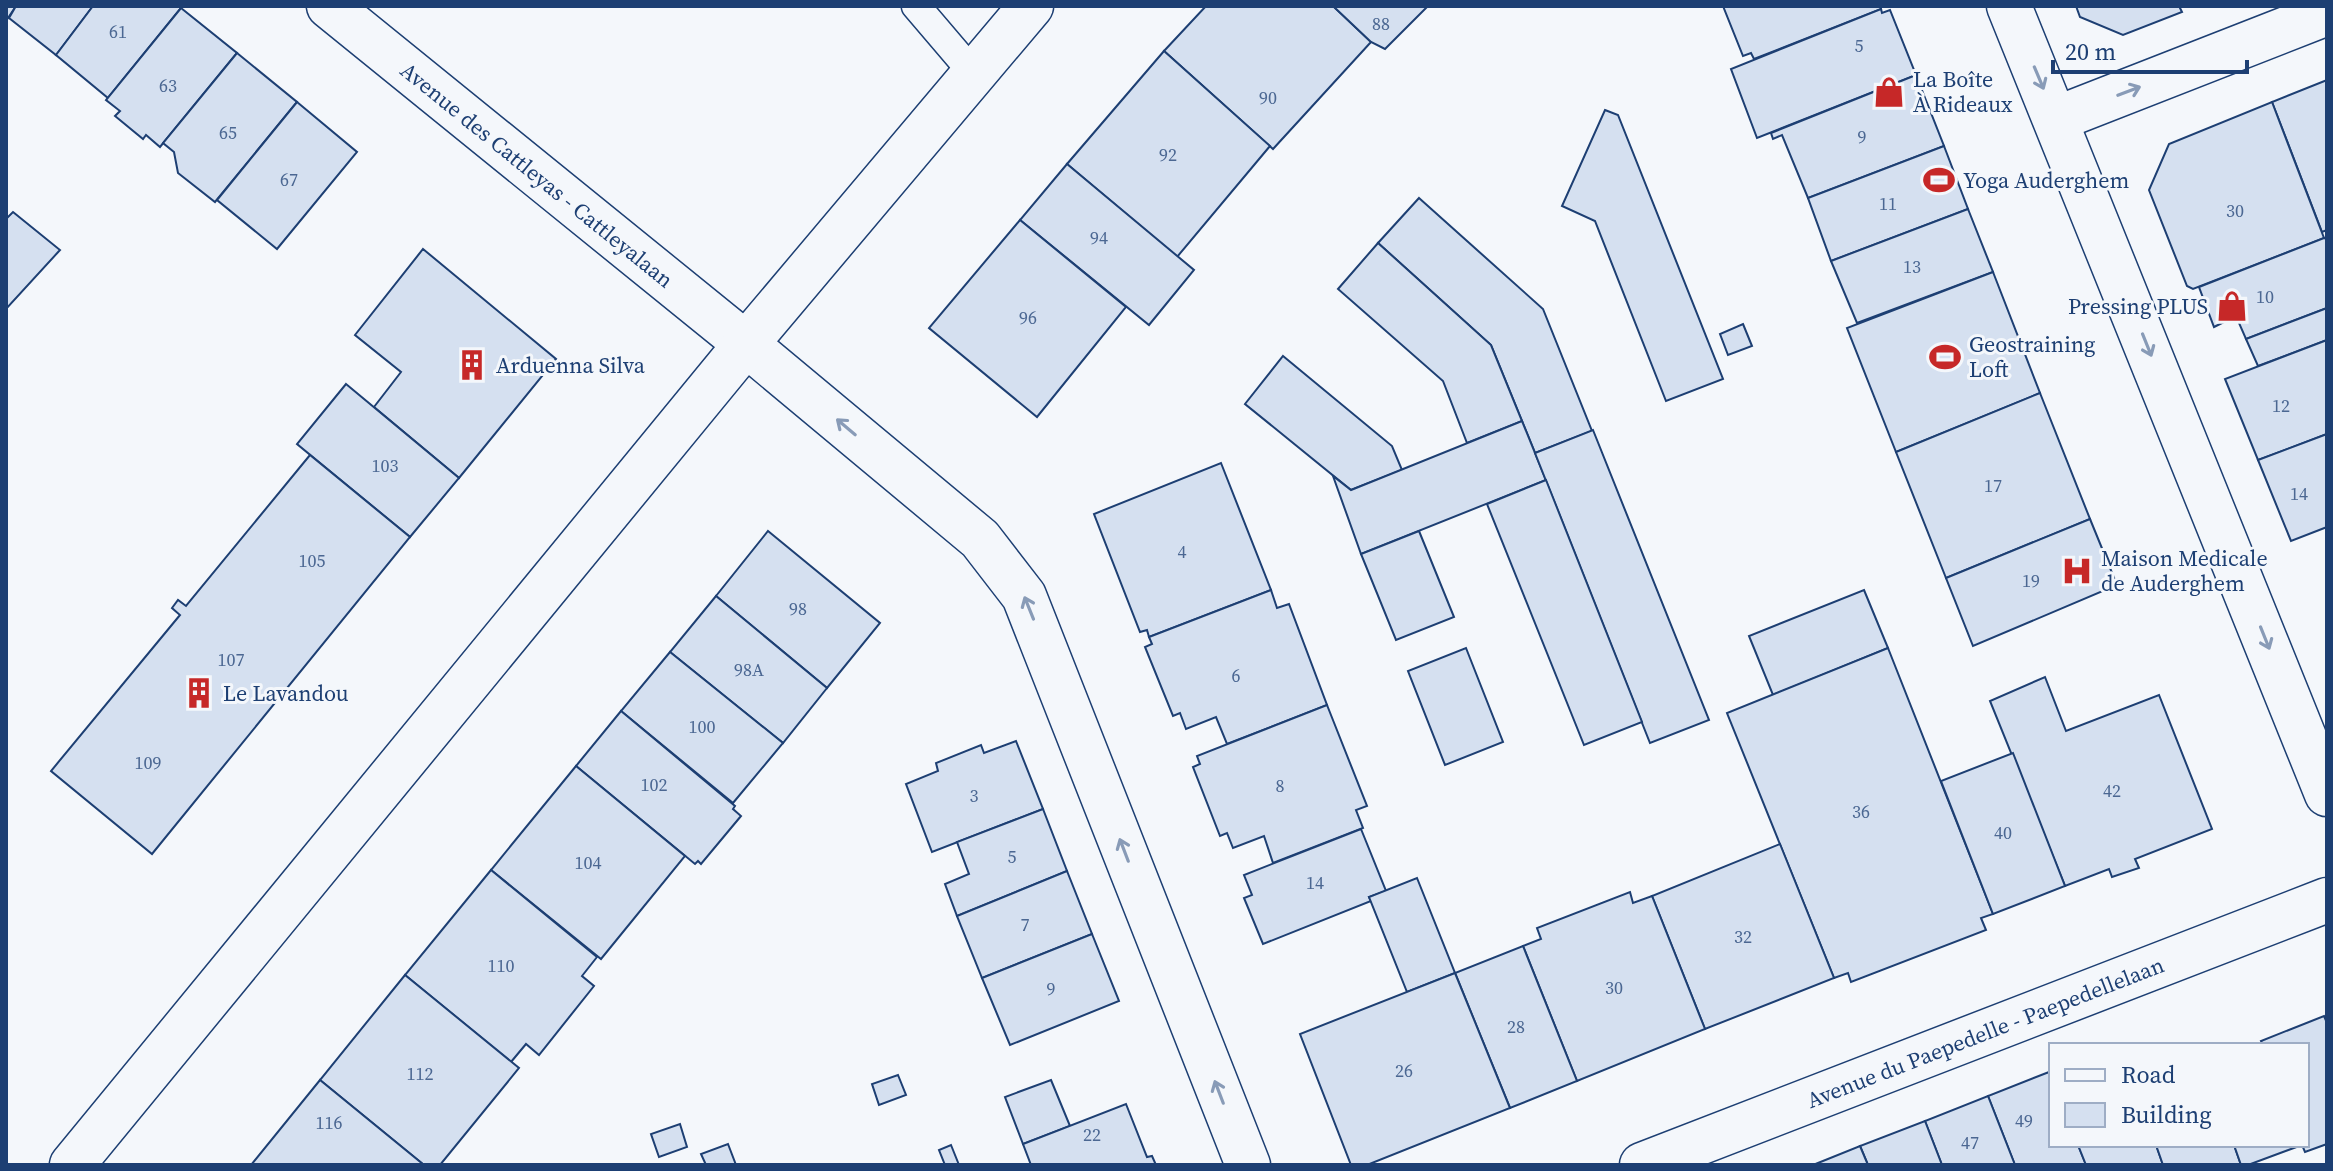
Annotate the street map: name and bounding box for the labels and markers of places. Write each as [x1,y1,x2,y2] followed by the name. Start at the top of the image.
[1913,64,2013,119] place label: La Boîte À Rideaux
[1872,75,1906,109] shop icon: La Boîte À Rideaux
[1922,163,1956,197] sports icon: Yoga Auderghem
[1963,165,2129,195] place label: Yoga Auderghem
[2215,289,2249,323] shop icon: Pressing PLUS
[2068,291,2208,321] place label: Pressing PLUS
[1969,329,2095,384] place label: Geostraining Loft
[1928,340,1962,374] sports icon: Geostraining Loft
[455,348,489,382] building icon: Arduenna Silva
[496,350,646,380] place label: Arduenna Silva
[2101,543,2268,598] place label: Maison Medicale de Auderghem
[2060,554,2094,588] hospital icon: Maison Medicale de Auderghem
[182,676,216,710] building icon: Le Lavandou
[223,678,349,708] place label: Le Lavandou

